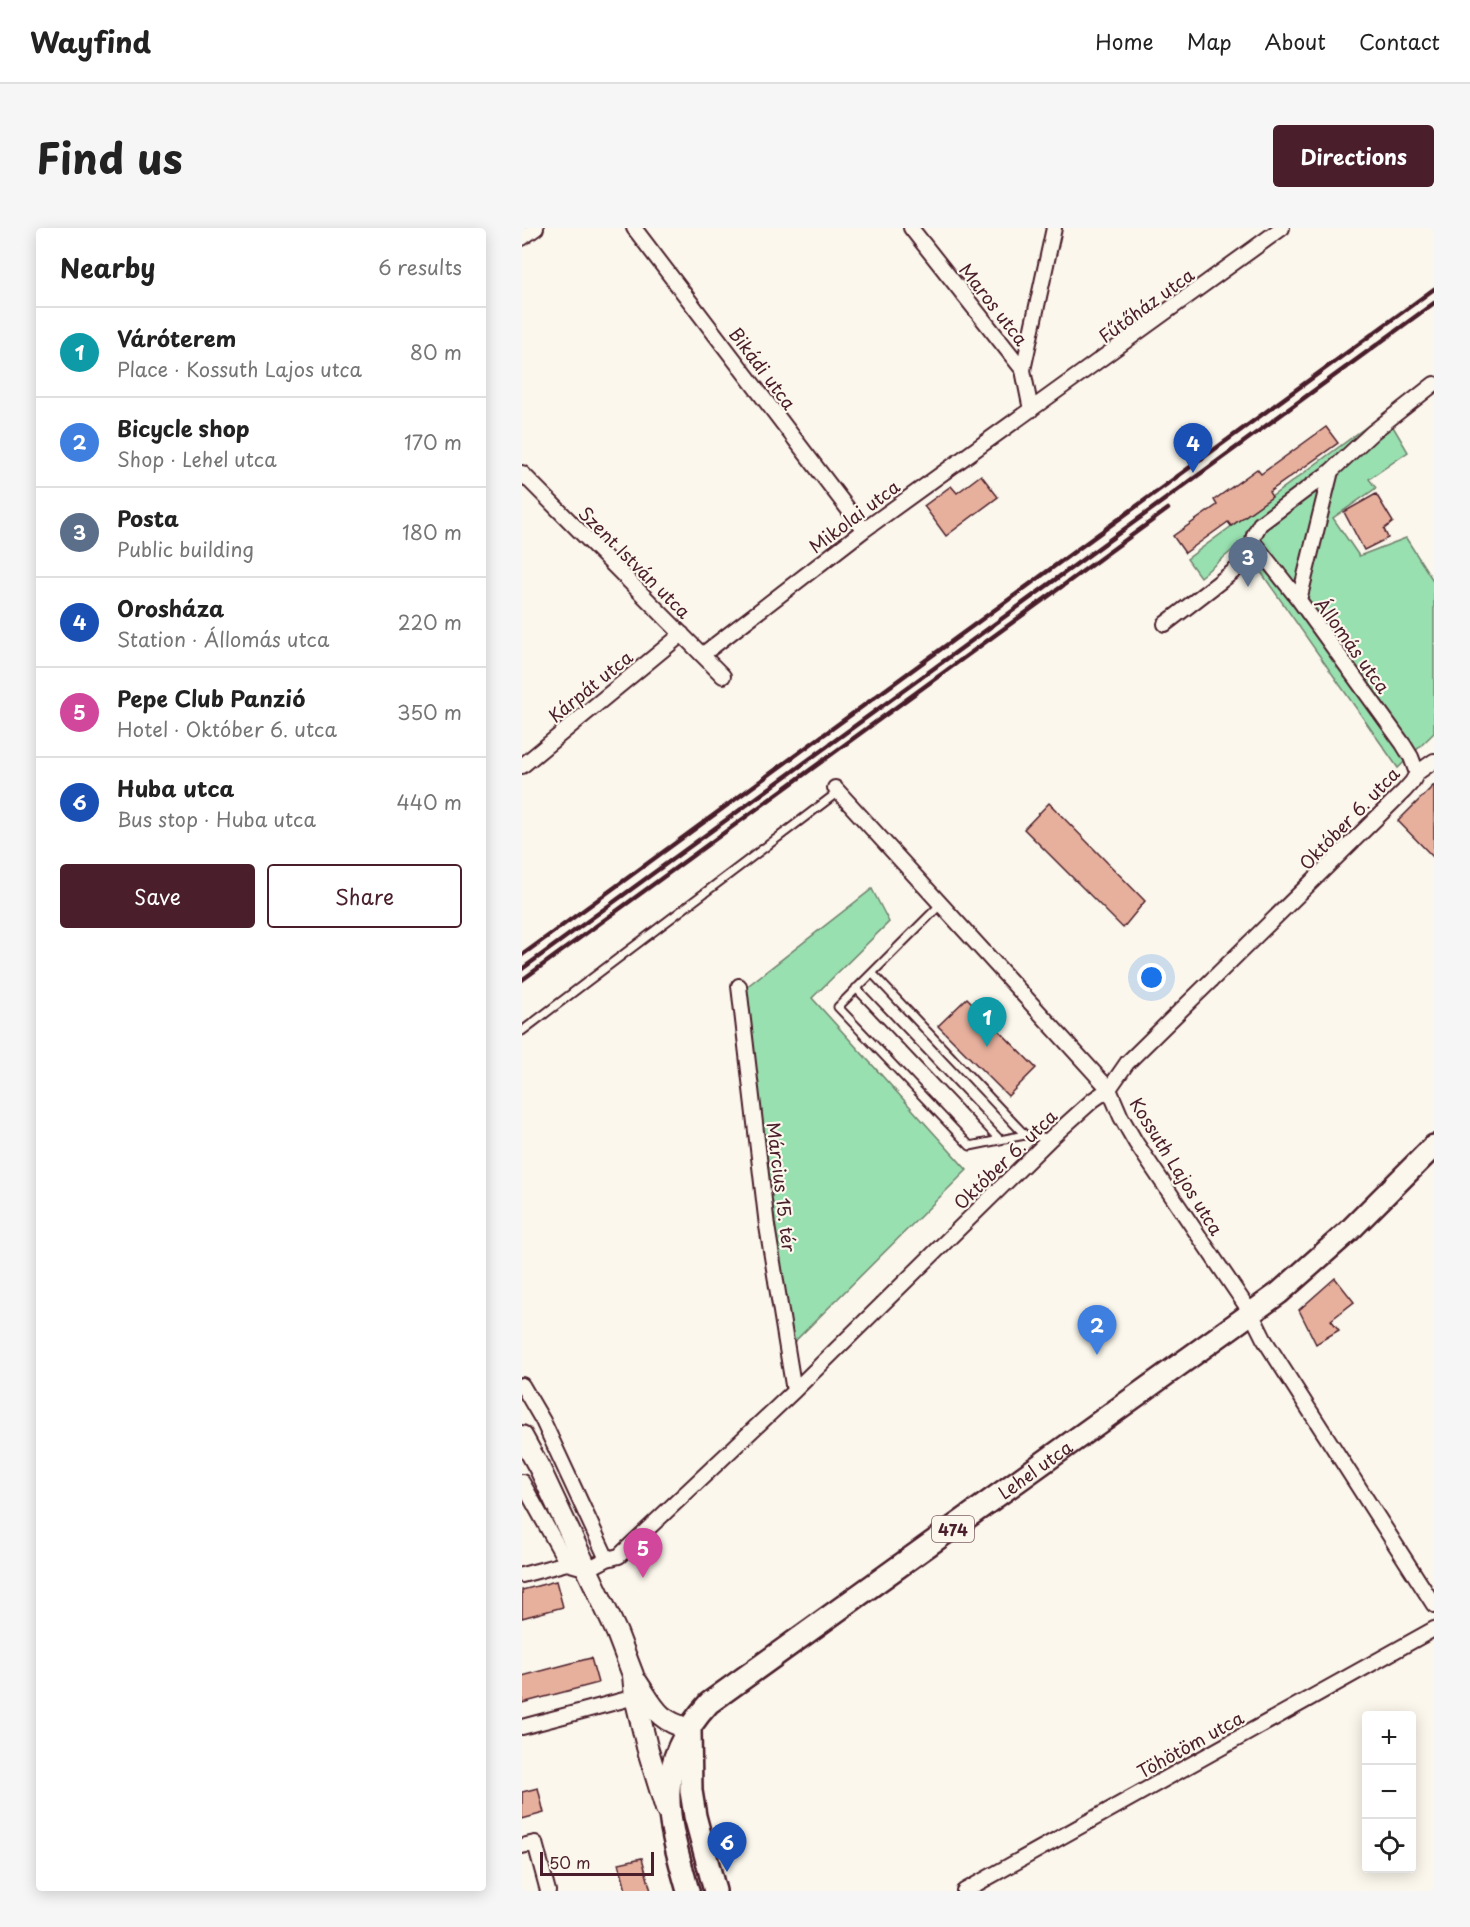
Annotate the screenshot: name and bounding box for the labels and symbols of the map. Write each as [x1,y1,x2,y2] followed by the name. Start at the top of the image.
[953,257,1035,352] street label: Maros utca
[1093,261,1200,349] street label: Fűtőház utca
[723,321,803,415] street label: Bikádi utca
[1174,424,1212,473] pin: 4
[803,472,906,559] street label: Mikolai utca
[573,500,698,625] street label: Szent István utca
[1228,538,1268,587] pin: 3
[1309,591,1398,699] street label: Állomás utca
[542,643,639,729] street label: Kárpát utca
[1293,760,1406,876] street label: Október 6. utca
[1137,963,1166,992] your location
[968,998,1006,1047] pin: 1
[1124,1092,1231,1241] street label: Kossuth Lajos utca
[947,1102,1063,1215] street label: Október 6. utca
[761,1120,803,1254] street label: Március 15. tér
[1078,1306,1116,1355] pin: 2
[992,1432,1078,1505] street label: Lehel utca
[932,1516,974,1542] road number: 474
[624,1528,662,1578] pin: 5
[1132,1703,1249,1784] street label: Töhötöm utca
[708,1822,746,1872] pin: 6
[540,1849,654,1876] scale bar

